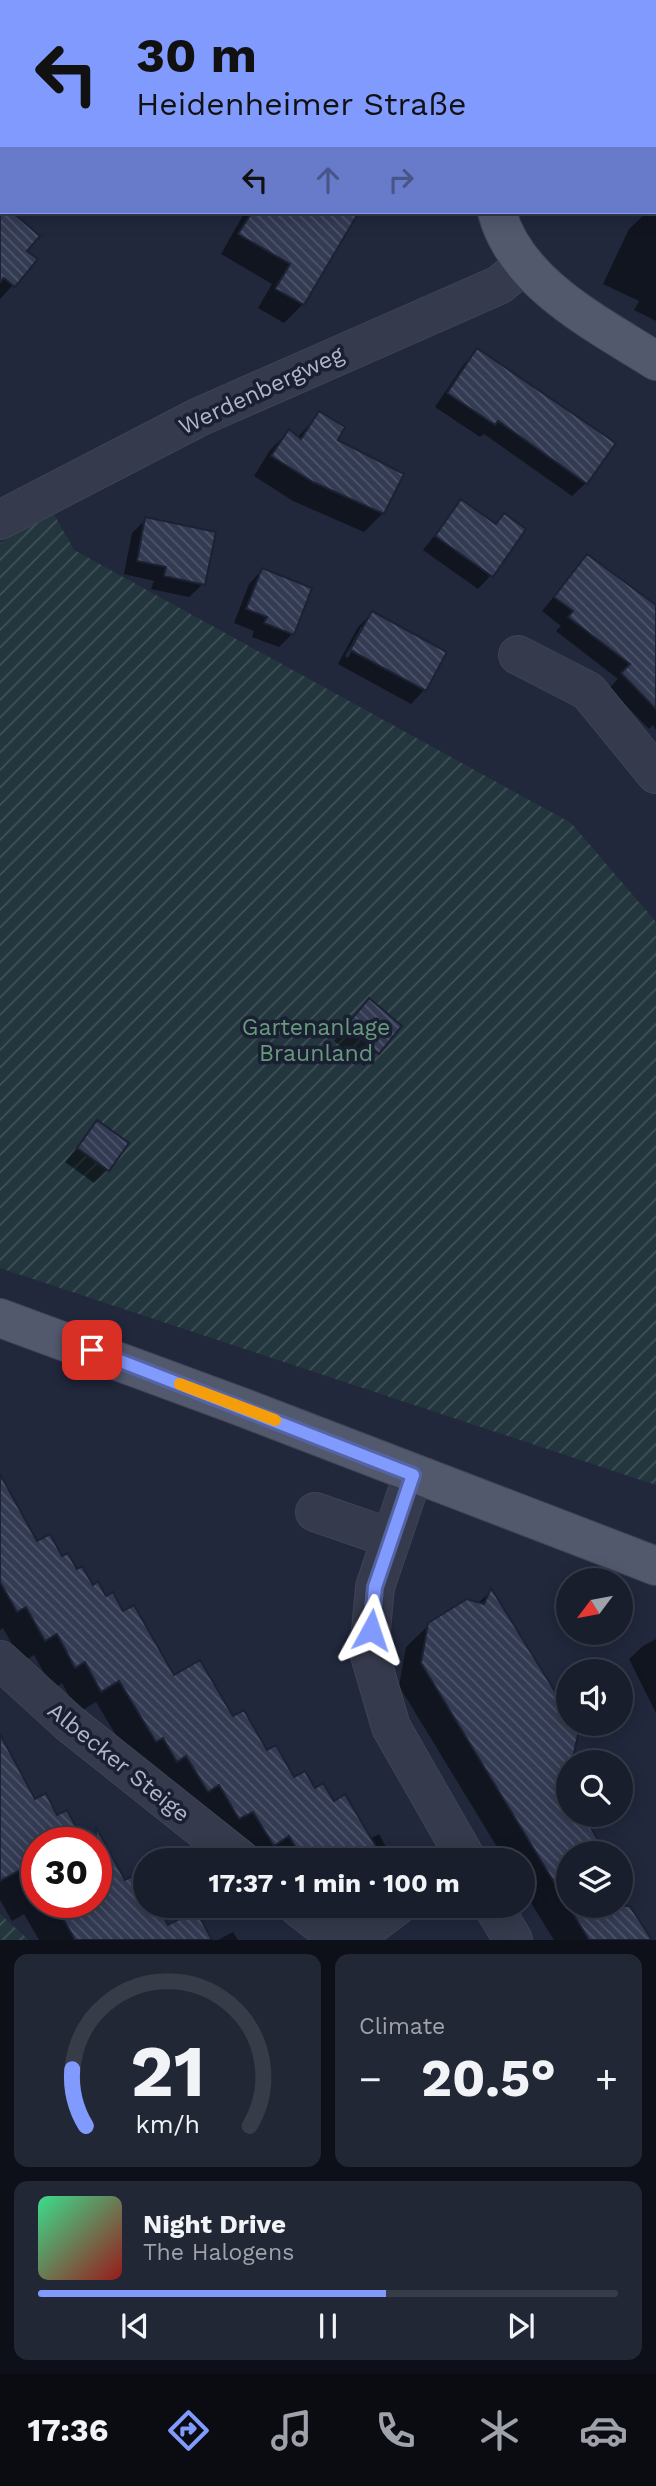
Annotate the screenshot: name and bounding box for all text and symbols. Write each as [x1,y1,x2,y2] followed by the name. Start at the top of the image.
[136,26,257,84] text: 30 m
[21,28,112,119] icon: left
[136,85,466,123] text: Heidenheimer Straße
[236,161,274,199] icon: left
[309,161,347,199] icon: ahead
[382,161,420,199] icon: right
[175,340,348,440] street label: Werdenbergweg
[242,1014,390,1067] park label: Gartenanlage Braunland
[62,1320,122,1380] pin
[73,1331,111,1369] icon: arrive
[556,1568,634,1645] north arrow
[556,1568,633,1918] map controls
[334,1593,408,1667] position arrow
[556,1659,633,1736] button: sound
[42,1697,195,1828] street label: Albecker Steige
[556,1750,633,1827] button: search
[21,1827,112,1918] speed limit sign: 30
[556,1841,633,1918] button: layers
[208,1868,460,1898] text: 17:37 · 1 min · 100 m
[359,2013,445,2040] text: Climate
[130,2029,205,2115] text: 21
[421,2048,556,2109] text: 20.5°
[359,2057,382,2101] text: −
[595,2057,618,2101] text: +
[135,2110,200,2139] text: km/h
[143,2209,286,2239] text: Night Drive
[143,2239,294,2266] text: The Halogens
[116,2307,154,2345] icon: previous
[309,2307,347,2345] icon: pause
[502,2307,540,2345] icon: next
[164,2406,213,2455] icon: directions
[267,2406,316,2455] icon: music
[371,2406,420,2455] icon: phone
[475,2406,524,2455] icon: climate
[579,2406,628,2455] icon: car
[27,2411,109,2449] text: 17:36

